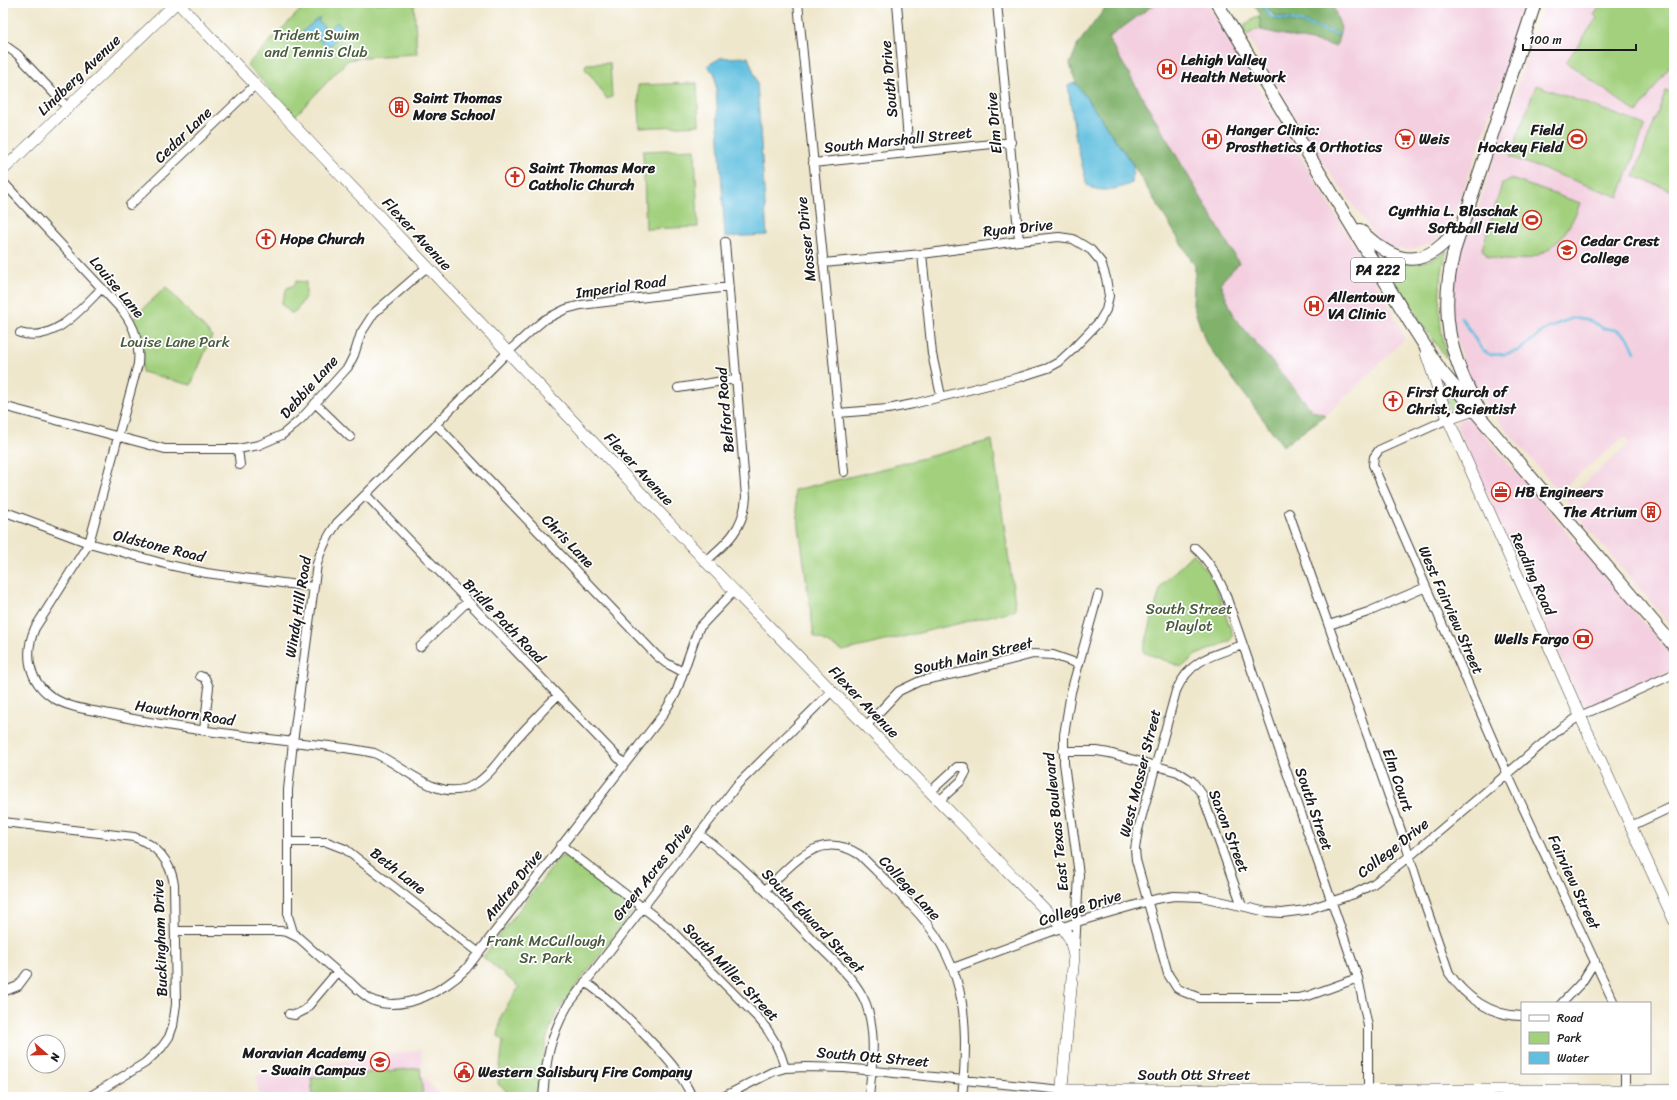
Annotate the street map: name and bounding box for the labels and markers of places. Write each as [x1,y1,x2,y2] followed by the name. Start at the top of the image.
[1180,47,1287,90] place label: Lehigh Valley Health Network
[1156,58,1178,80] hospital icon: Lehigh Valley Health Network
[412,85,503,128] place label: Saint Thomas More School
[388,96,410,118] building icon: Saint Thomas More School
[1225,117,1383,160] place label: Hanger Clinic: Prosthetics & Orthotics
[1477,117,1564,160] place label: Field Hockey Field
[1419,126,1450,152] place label: Weis
[1201,128,1223,150] hospital icon: Hanger Clinic: Prosthetics & Orthotics
[1394,128,1416,150] supermarket icon: Weis
[1566,128,1588,150] sports icon: Field Hockey Field
[528,155,656,198] place label: Saint Thomas More Catholic Church
[504,166,526,188] church icon: Saint Thomas More Catholic Church
[1388,198,1519,241] place label: Cynthia L. Blaschak Softball Field
[1521,209,1543,231] sports icon: Cynthia L. Blaschak Softball Field
[279,226,365,252] place label: Hope Church
[255,228,277,250] church icon: Hope Church
[1580,228,1660,271] place label: Cedar Crest College
[1556,239,1578,261] school or university icon: Cedar Crest College
[1327,284,1396,327] place label: Allentown VA Clinic
[1303,295,1325,317] hospital icon: Allentown VA Clinic
[1406,379,1517,422] place label: First Church of Christ, Scientist
[1382,390,1404,412] church icon: First Church of Christ, Scientist
[1514,479,1604,505] place label: HB Engineers
[1490,481,1512,503] office icon: HB Engineers
[1563,499,1637,525] place label: The Atrium
[1640,501,1662,523] building icon: The Atrium
[1494,626,1570,652] place label: Wells Fargo
[1572,628,1594,650] bank icon: Wells Fargo
[241,1040,367,1083] place label: Moravian Academy - Swain Campus
[369,1051,391,1073] school or university icon: Moravian Academy - Swain Campus
[478,1059,693,1085] place label: Western Salisbury Fire Company
[453,1061,475,1083] public building icon: Western Salisbury Fire Company

